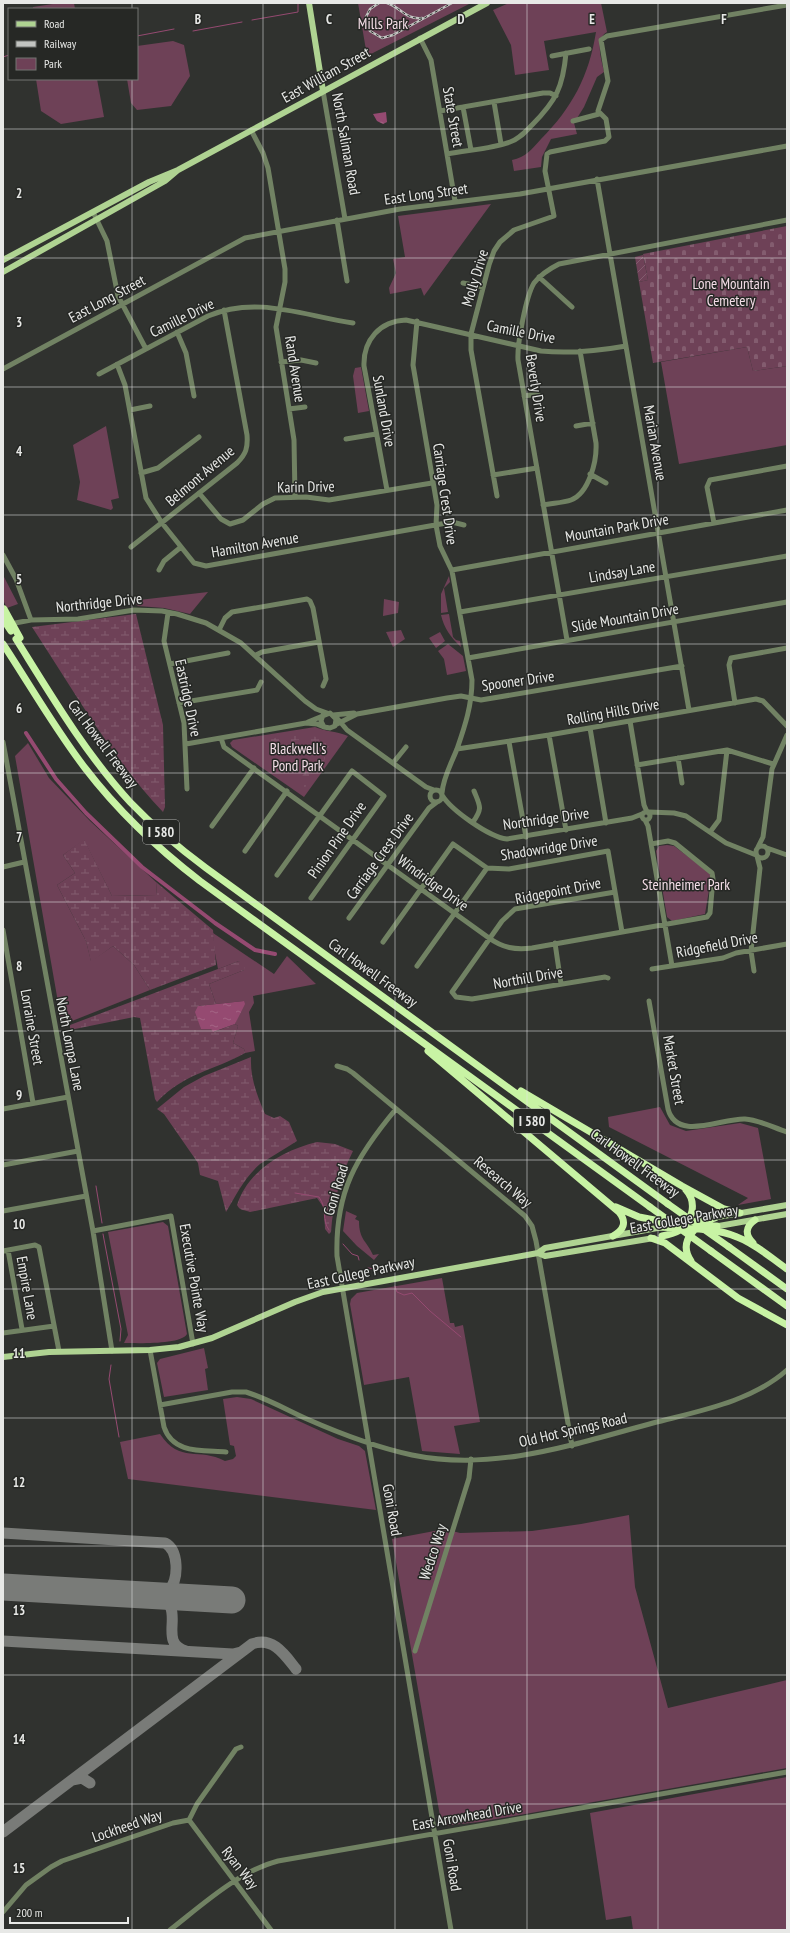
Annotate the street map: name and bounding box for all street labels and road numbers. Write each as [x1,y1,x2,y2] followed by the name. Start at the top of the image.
[278,42,373,107] street label: East William Street
[439,85,468,149] street label: State Street
[328,91,365,196] street label: North Saliman Road
[383,178,469,209] street label: East Long Street
[457,247,492,309] street label: Molly Drive
[65,270,148,327] street label: East Long Street
[146,294,217,341] street label: Camille Drive
[485,316,557,347] street label: Camille Drive
[281,334,310,403] street label: Rand Avenue
[522,353,551,423] street label: Beverly Drive
[369,374,400,448] street label: Sunland Drive
[640,404,671,482] street label: Marian Avenue
[161,441,238,510] street label: Belmont Avenue
[429,442,462,546] street label: Carriage Crest Drive
[277,477,335,497] street label: Karin Drive
[564,509,670,546] street label: Mountain Park Drive
[210,527,300,562] street label: Hamilton Avenue
[587,556,656,587] street label: Lindsay Lane
[55,589,143,616] street label: Northridge Drive
[570,599,680,636] street label: Slide Mountain Drive
[171,657,206,738] street label: Eastridge Drive
[480,666,556,695] street label: Spooner Drive
[565,694,661,729] street label: Rolling Hills Drive
[64,696,143,792] street label: Carl Howell Freeway
[303,798,370,882] street label: Pinion Pine Drive
[502,803,590,834] street label: Northridge Drive
[342,809,417,903] street label: Carriage Crest Drive
[143,820,179,844] road number: I 580
[499,830,599,865] street label: Shadowridge Drive
[394,850,473,915] street label: Windridge Drive
[513,873,602,908] street label: Ridgepoint Drive
[674,927,759,962] street label: Ridgefield Drive
[325,934,422,1012] street label: Carl Howell Freeway
[492,962,564,993] street label: Northill Drive
[16,988,48,1066] street label: Lorraine Street
[52,995,89,1092] street label: North Lompa Lane
[659,1034,690,1106] street label: Market Street
[514,1109,550,1133] road number: I 580
[587,1124,684,1202] street label: Carl Howell Freeway
[470,1152,537,1212] street label: Research Way
[319,1162,352,1218] street label: Goni Road
[628,1200,740,1237] street label: East College Parkway
[176,1222,213,1334] street label: Executive Pointe Way
[305,1252,417,1293] street label: East College Parkway
[13,1255,42,1321] street label: Empire Lane
[517,1408,629,1451] street label: Old Hot Springs Road
[379,1482,406,1537] street label: Goni Road
[415,1521,451,1582] street label: Wedco Way
[411,1797,523,1834] street label: East Arrowhead Drive
[89,1805,165,1846] street label: Lockheed Way
[439,1838,466,1892] street label: Goni Road
[218,1842,263,1893] street label: Ryan Way

